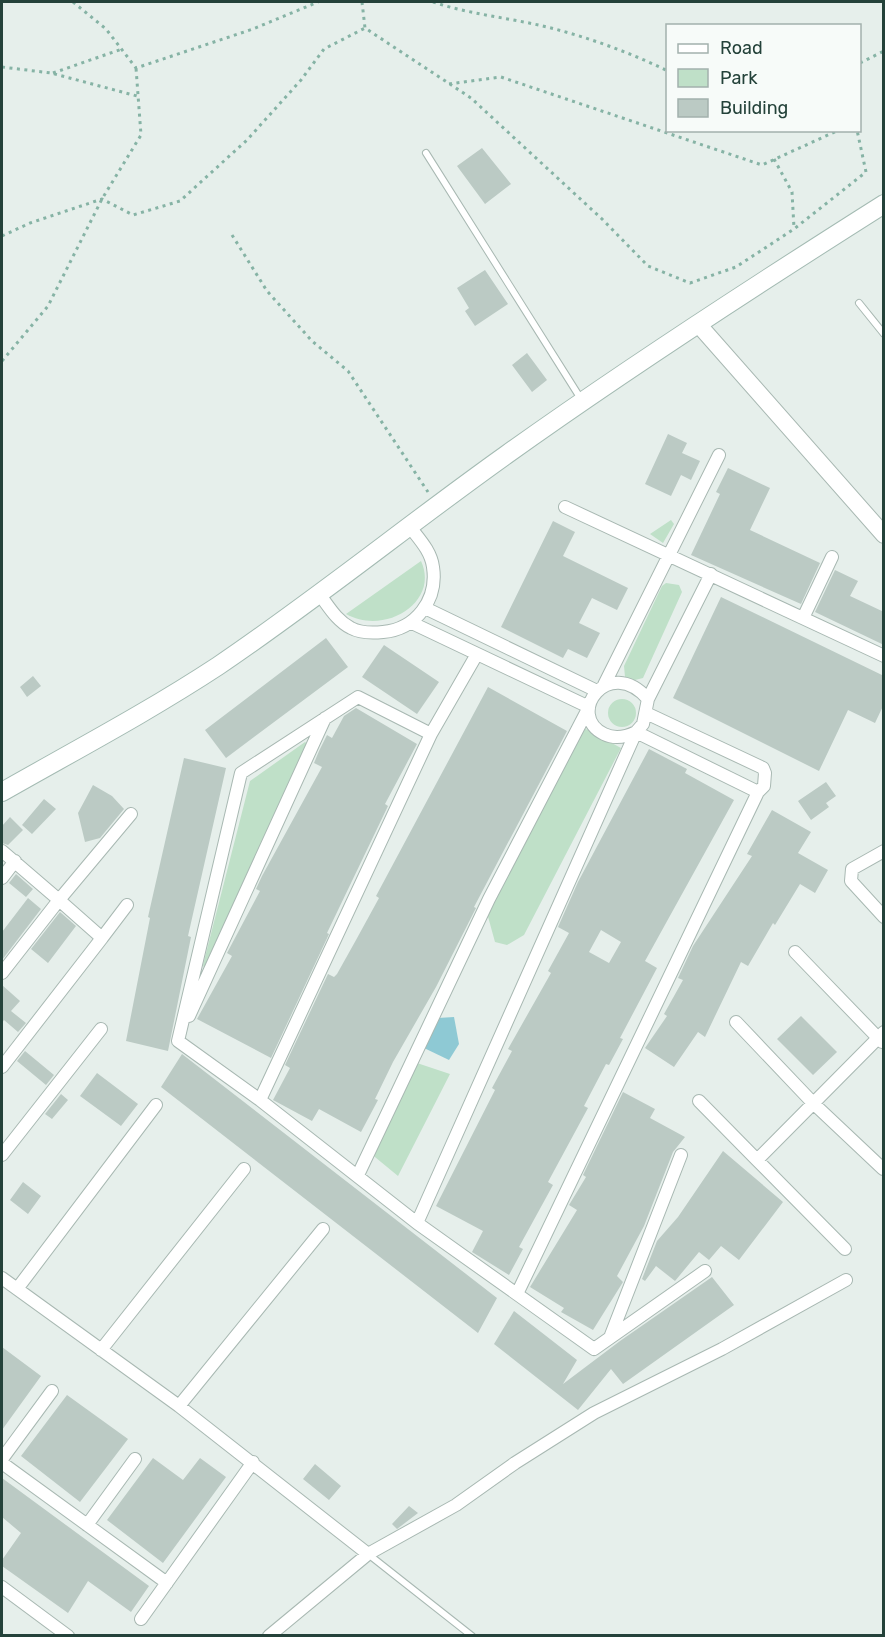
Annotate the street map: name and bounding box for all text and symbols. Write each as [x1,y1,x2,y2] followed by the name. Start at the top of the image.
[666,24,861,132] legend
[720,37,763,59] text: Road
[720,67,758,89] text: Park
[720,97,788,119] text: Building

